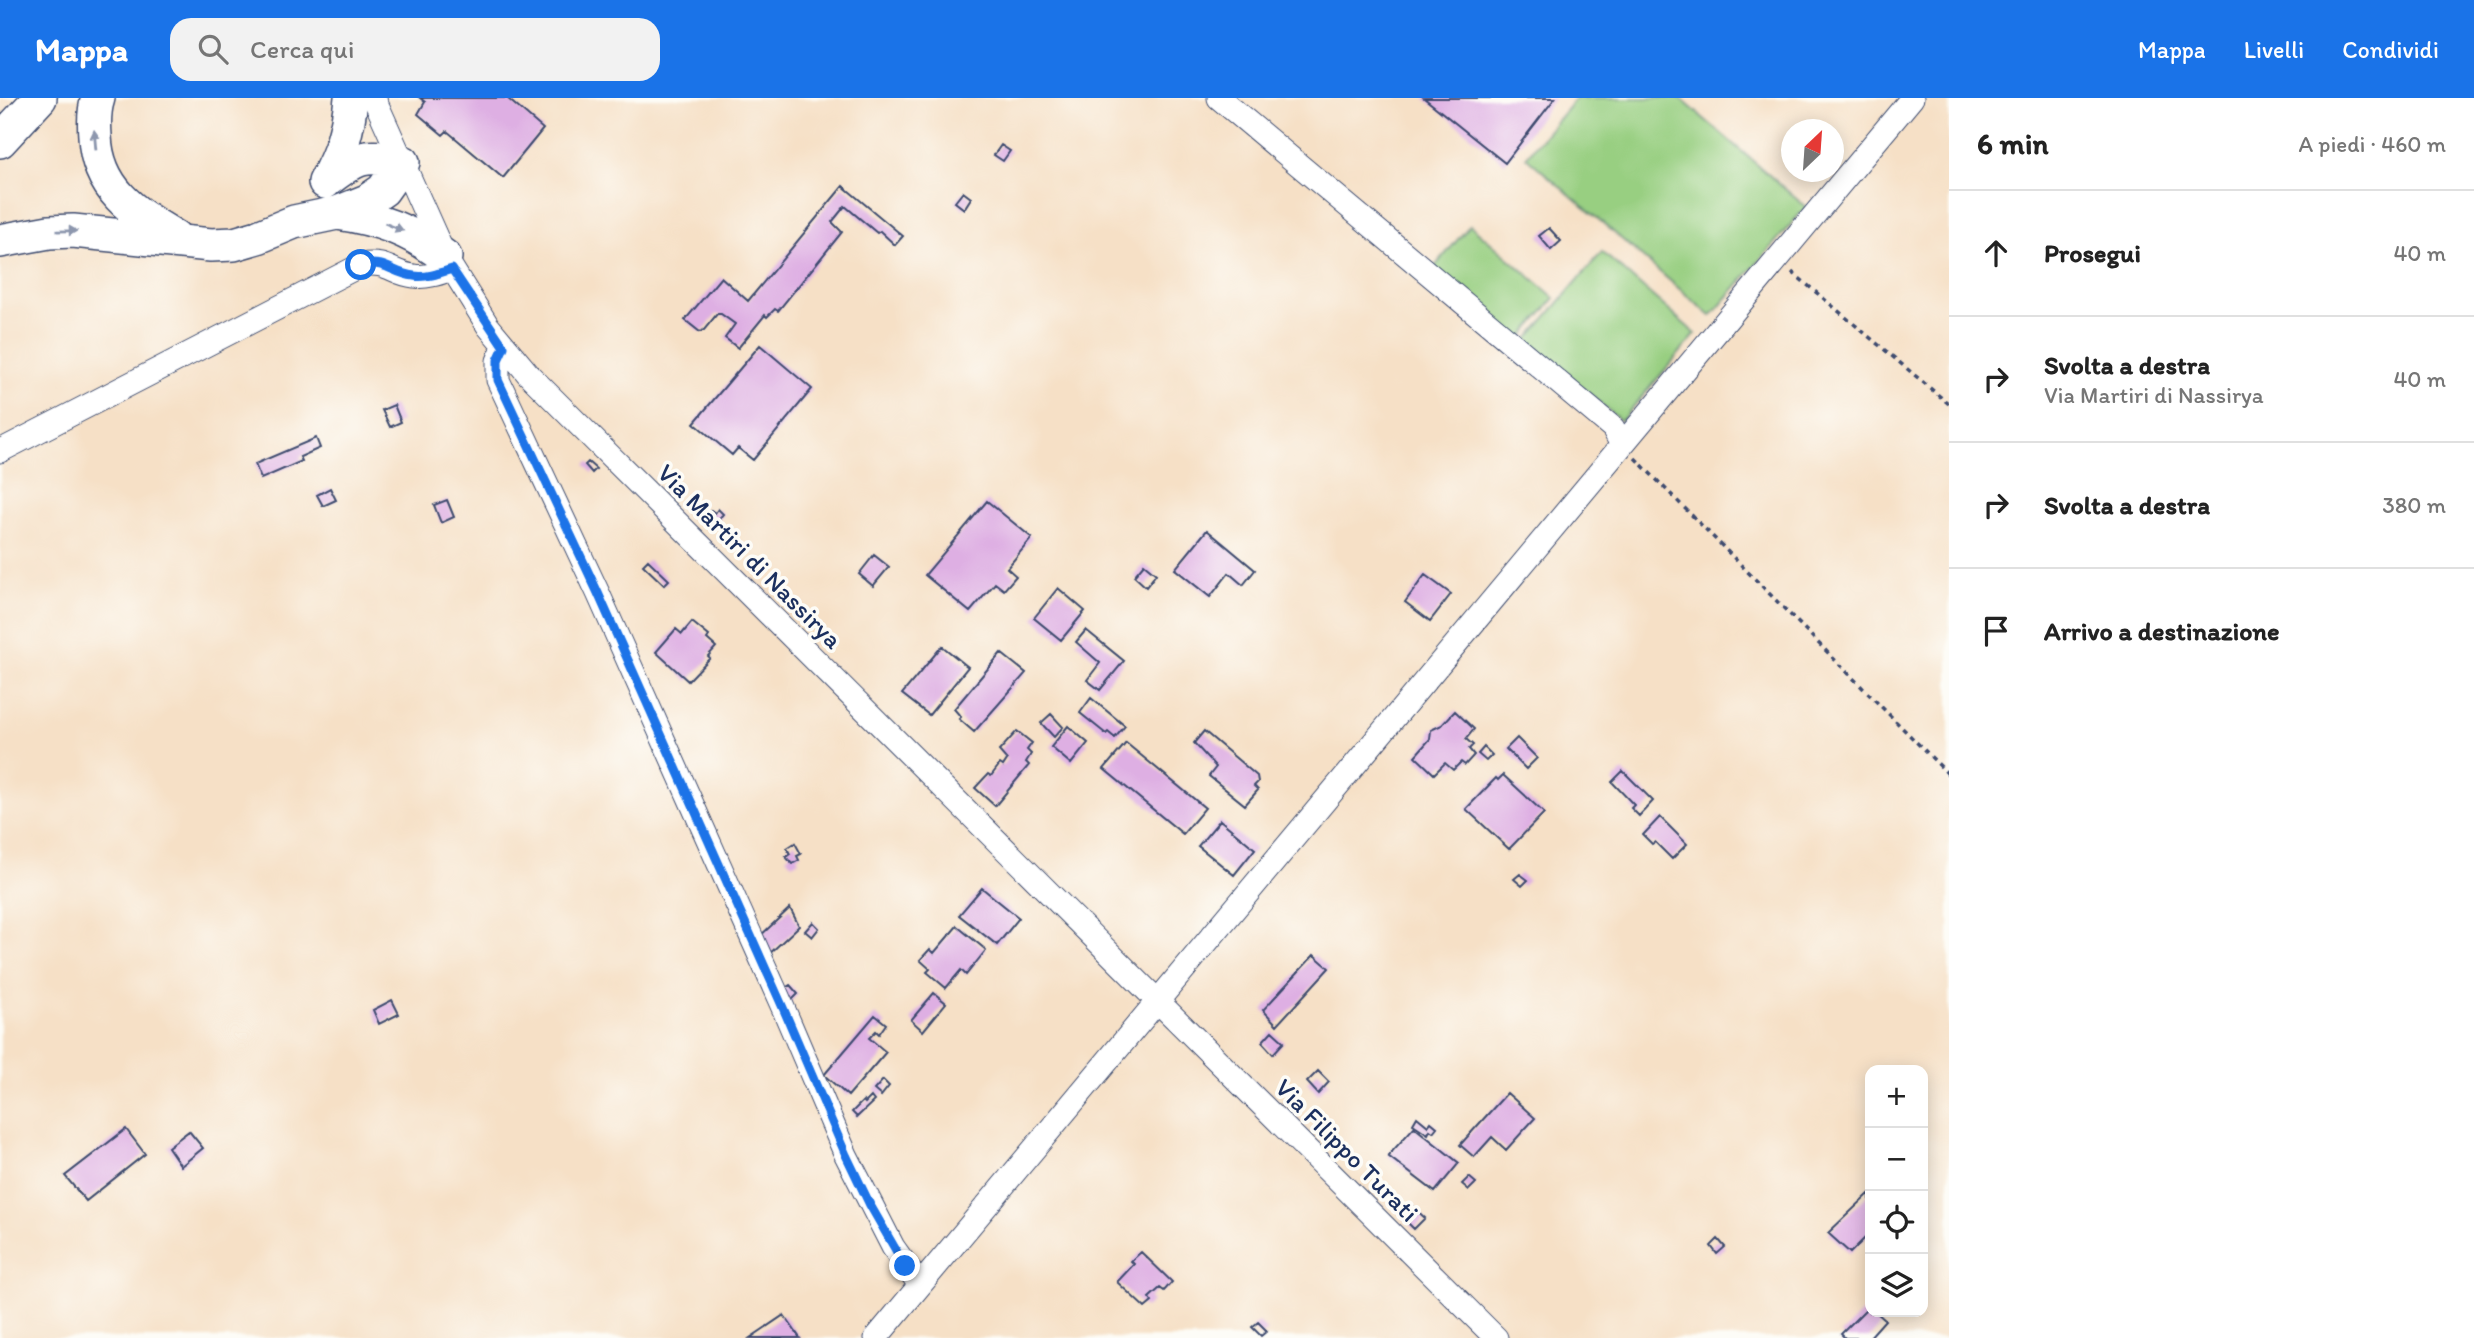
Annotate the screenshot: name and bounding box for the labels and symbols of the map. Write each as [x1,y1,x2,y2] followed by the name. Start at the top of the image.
[1781,119,1844,182] north arrow
[90,128,101,150] one-way arrow
[384,222,405,233] one-way arrow
[56,226,78,237] one-way arrow
[345,249,376,280] route start
[651,457,850,656] street label: Via Martiri di Nassirya
[1269,1072,1425,1228] street label: Via Filippo Turati
[889,1250,920,1281] route end

